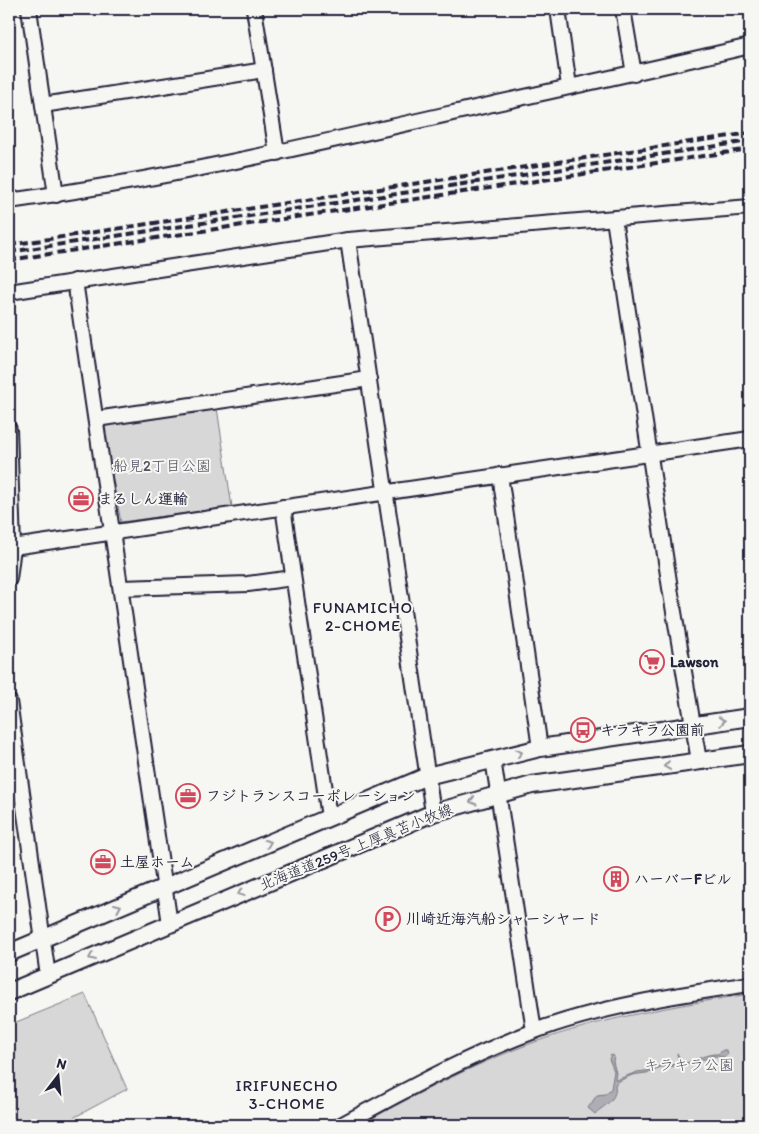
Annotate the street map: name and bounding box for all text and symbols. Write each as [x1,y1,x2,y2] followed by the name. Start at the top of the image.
[113,457,211,475] park label: 船見2丁目公園
[68,486,94,512] office icon: まるしん運輸
[98,490,188,508] place label: まるしん運輸
[313,598,413,635] district label: FUNAMICHO 2-CHOME
[639,649,665,675] supermarket icon: Lawson
[670,653,719,671] place label: Lawson
[570,717,596,743] bus stop icon: キラキラ公園前
[717,717,726,727] one-way arrow
[600,721,705,739] place label: キラキラ公園前
[514,748,523,759] one-way arrow
[663,760,672,770] one-way arrow
[175,783,201,809] office icon: フジトランスコーポレーション
[206,787,416,805] place label: フジトランスコーポレーション
[469,795,478,806] one-way arrow
[257,800,455,894] street label: 北海道道259号 上厚真苫小牧線
[263,839,272,849] one-way arrow
[90,849,116,875] office icon: 土屋ホーム
[120,853,194,871] place label: 土屋ホーム
[603,866,629,892] building icon: ハーバーFビル
[634,870,731,888] place label: ハーバーFビル
[237,887,246,898] one-way arrow
[113,902,122,913] one-way arrow
[375,906,401,932] parking icon: 川崎近海汽船シャーシヤード
[406,910,601,928] place label: 川崎近海汽船シャーシヤード
[88,951,97,961] one-way arrow
[32,1052,82,1102] north arrow
[55,1055,68,1073] text: N
[644,1056,734,1074] park label: キラキラ公園
[235,1076,339,1113] district label: IRIFUNECHO 3-CHOME

